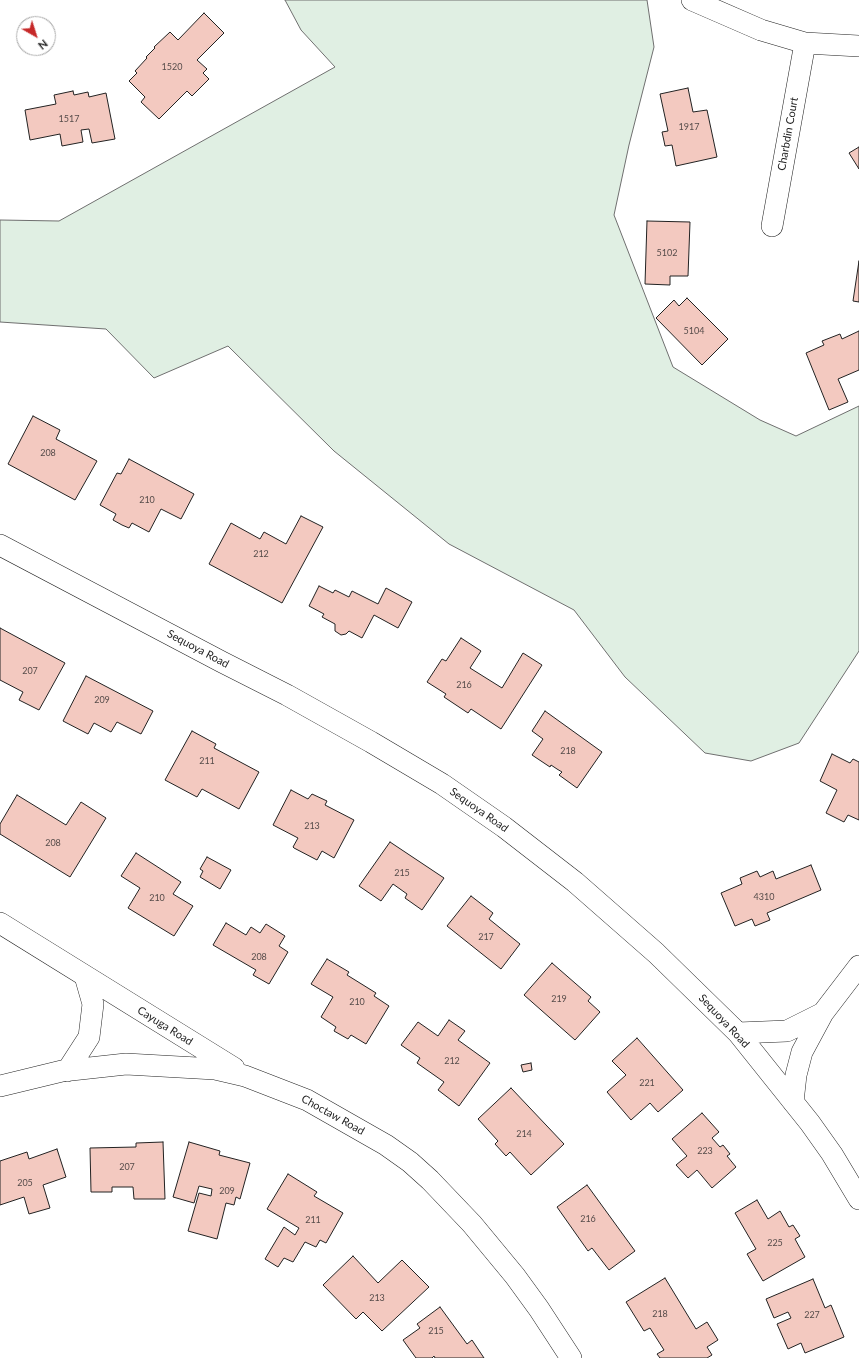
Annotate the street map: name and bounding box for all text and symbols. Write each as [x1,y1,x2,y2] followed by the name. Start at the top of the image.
[16,16,56,56] north arrow
[36,37,51,53] text: N
[162,62,182,72] house number: 1520
[775,96,801,172] street label: Charbdin Court
[59,114,79,124] house number: 1517
[679,122,699,132] house number: 1917
[657,248,677,258] house number: 5102
[684,326,704,336] house number: 5104
[40,448,56,458] house number: 208
[139,495,155,505] house number: 210
[253,549,269,559] house number: 212
[165,627,231,671] street label: Sequoya Road
[22,666,38,676] house number: 207
[456,680,472,690] house number: 216
[94,695,110,705] house number: 209
[560,746,576,756] house number: 218
[199,756,215,766] house number: 211
[447,785,511,835] street label: Sequoya Road
[304,821,320,831] house number: 213
[45,838,61,848] house number: 208
[394,868,410,878] house number: 215
[754,892,774,902] house number: 4310
[149,893,165,903] house number: 210
[478,932,494,942] house number: 217
[251,952,267,962] house number: 208
[696,992,752,1050] street label: Sequoya Road
[551,994,567,1004] house number: 219
[349,997,365,1007] house number: 210
[135,1004,195,1048] street label: Cayuga Road
[444,1056,460,1066] house number: 212
[639,1078,655,1088] house number: 221
[299,1092,367,1138] street label: Choctaw Road
[516,1129,532,1139] house number: 214
[697,1146,713,1156] house number: 223
[119,1162,135,1172] house number: 207
[17,1178,33,1188] house number: 205
[219,1186,235,1196] house number: 209
[580,1214,596,1224] house number: 216
[305,1215,321,1225] house number: 211
[767,1238,783,1248] house number: 225
[369,1293,385,1303] house number: 213
[652,1309,668,1319] house number: 218
[804,1310,820,1320] house number: 227
[428,1326,444,1336] house number: 215

